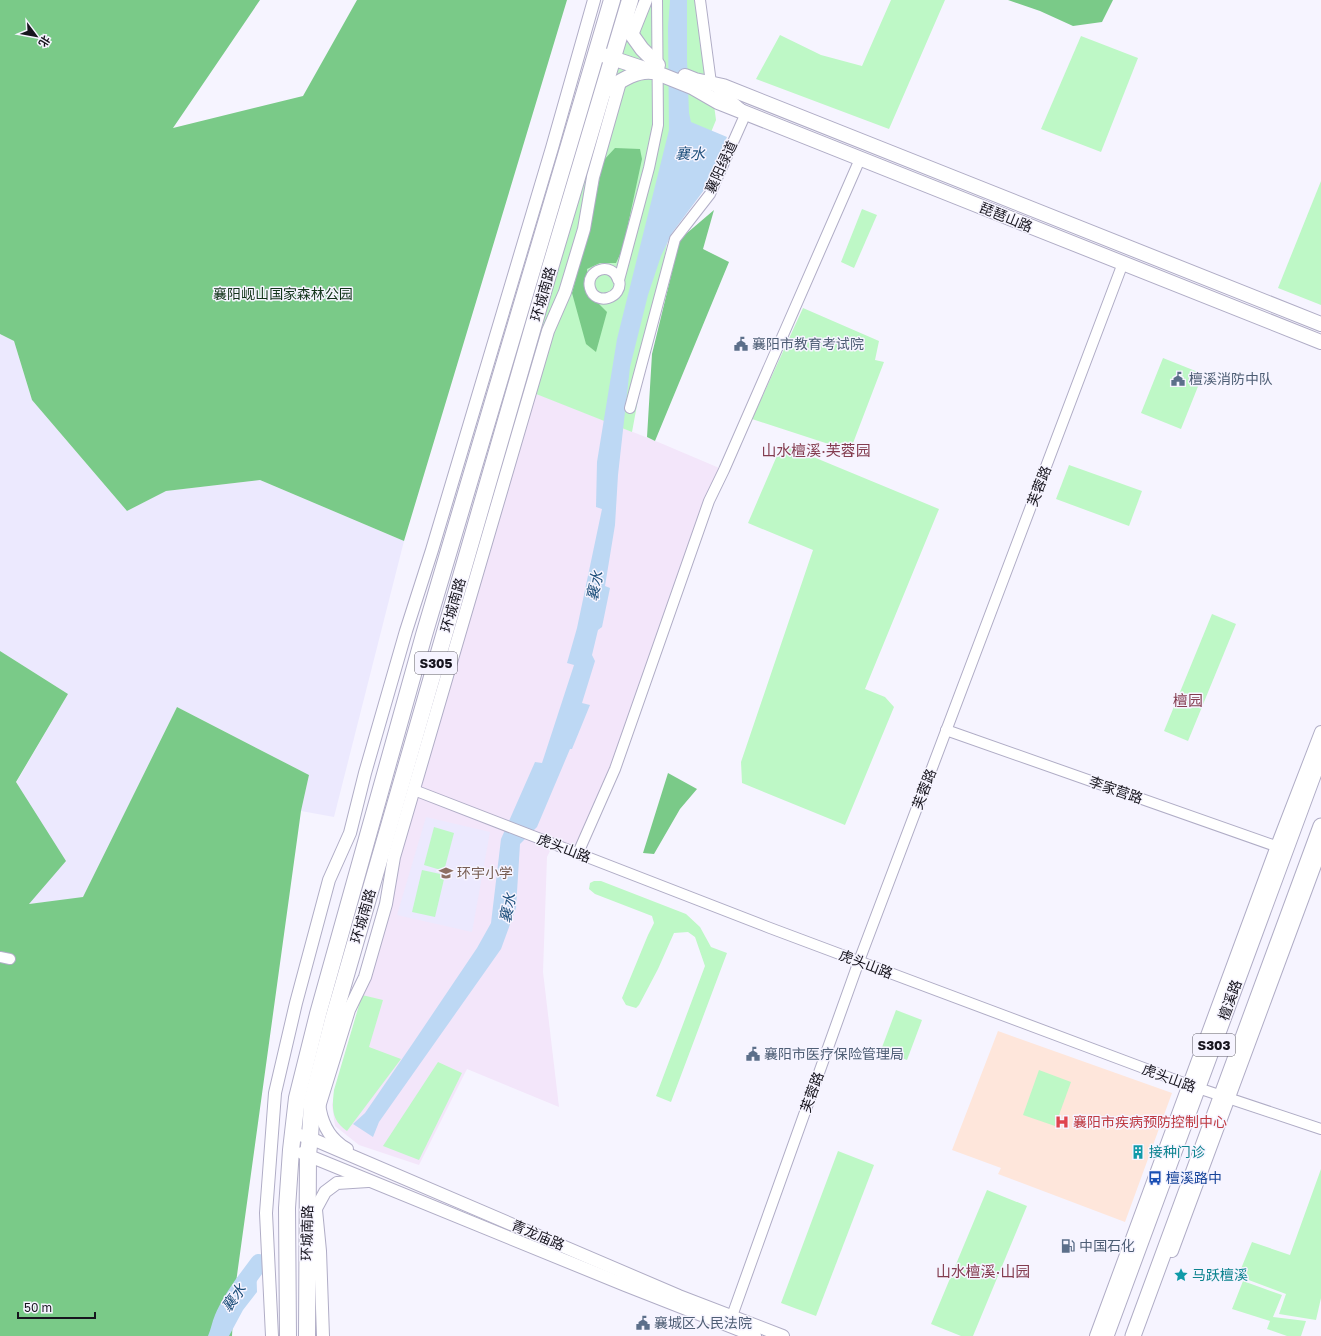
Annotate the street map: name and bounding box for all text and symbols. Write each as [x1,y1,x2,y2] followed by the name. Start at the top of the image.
[16,16,56,56] north arrow
[36,33,53,50] text: 北
[701,138,740,196] street label: 襄阳绿道
[675,144,706,162] water label: 襄水
[977,198,1035,235] street label: 琵琶山路
[527,265,558,323] street label: 环城南路
[213,285,353,302] park label: 襄阳岘山国家森林公园
[752,335,864,352] place label: 襄阳市教育考试院
[733,336,749,352] public building icon: 襄阳市教育考试院
[1189,370,1273,387] place label: 檀溪消防中队
[1170,371,1186,387] public building icon: 檀溪消防中队
[761,441,871,459] district label: 山水檀溪·芙蓉园
[1023,463,1054,508] street label: 芙蓉路
[582,568,606,602] water label: 襄水
[437,576,468,634] street label: 环城南路
[415,652,457,674] road number: S305
[1173,691,1203,709] district label: 檀园
[908,766,939,811] street label: 芙蓉路
[1087,772,1145,807] street label: 李家营路
[535,830,593,866] street label: 虎头山路
[457,864,513,881] place label: 环宇小学
[438,865,454,881] school or university icon: 环宇小学
[347,887,378,945] street label: 环城南路
[495,890,519,924] water label: 襄水
[837,946,895,982] street label: 虎头山路
[1214,977,1245,1022] street label: 檀溪路
[1193,1034,1235,1056] road number: S303
[764,1045,904,1062] place label: 襄阳市医疗保险管理局
[745,1046,761,1062] public building icon: 襄阳市医疗保险管理局
[1140,1060,1198,1095] street label: 虎头山路
[796,1069,827,1114] street label: 芙蓉路
[1073,1113,1227,1130] place label: 襄阳市疾病预防控制中心
[1054,1114,1070,1130] hospital icon: 襄阳市疾病预防控制中心
[1149,1143,1205,1160] place label: 接种门诊
[1130,1144,1146,1160] building icon: 接种门诊
[1166,1169,1222,1186] place label: 檀溪路中
[1147,1170,1163,1186] bus stop icon: 檀溪路中
[298,1205,315,1261] street label: 环城南路
[509,1216,567,1253] street label: 青龙庙路
[1079,1237,1135,1254] place label: 中国石化
[1060,1238,1076,1254] fuel station icon: 中国石化
[936,1262,1030,1280] district label: 山水檀溪·山园
[1192,1266,1248,1283] place label: 马跃檀溪
[1173,1267,1189,1283] place icon: 马跃檀溪
[217,1279,250,1315] water label: 襄水
[18,1294,95,1320] scale bar
[24,1300,52,1315] text: 50 m
[654,1314,752,1331] place label: 襄城区人民法院
[635,1315,651,1331] public building icon: 襄城区人民法院

